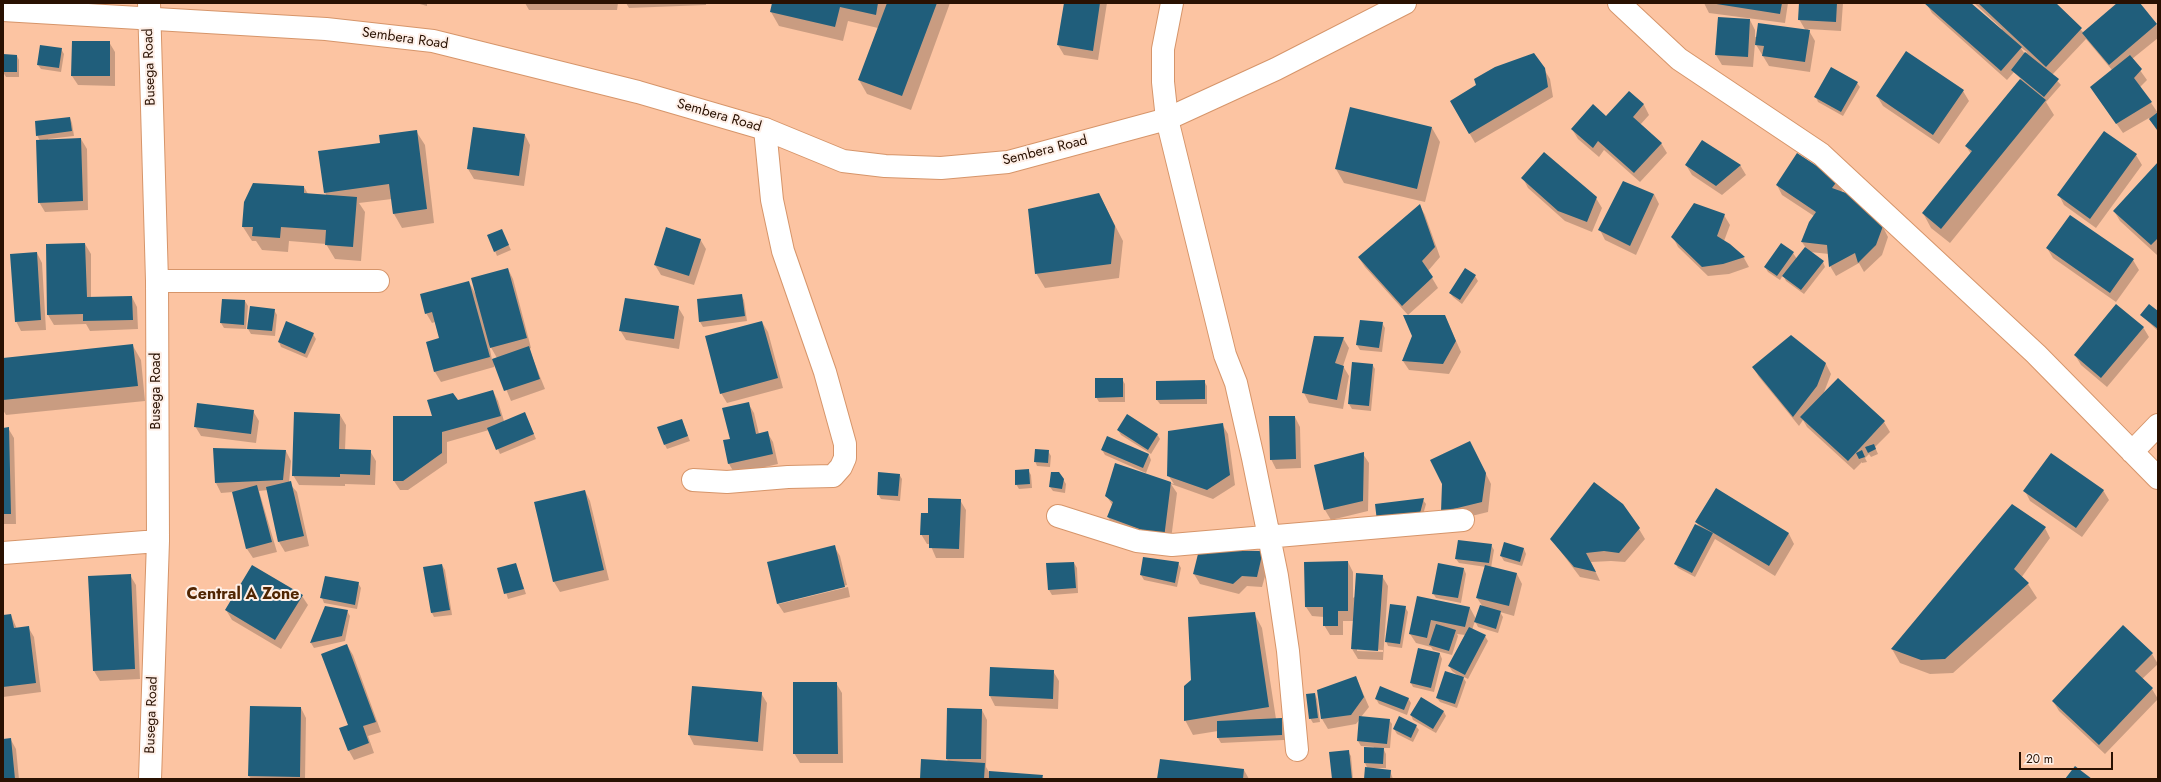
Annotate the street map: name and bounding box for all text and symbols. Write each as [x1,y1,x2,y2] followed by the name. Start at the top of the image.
[361,25,449,53] street label: Sembera Road
[140,28,160,106] street label: Busega Road
[675,96,763,136] street label: Sembera Road
[1001,132,1089,170] street label: Sembera Road
[149,352,165,430] street label: Busega Road
[187,585,299,605] district label: Central A Zone
[142,676,162,754] street label: Busega Road
[2021,744,2115,770] scale bar
[2026,750,2053,768] text: 20 m

